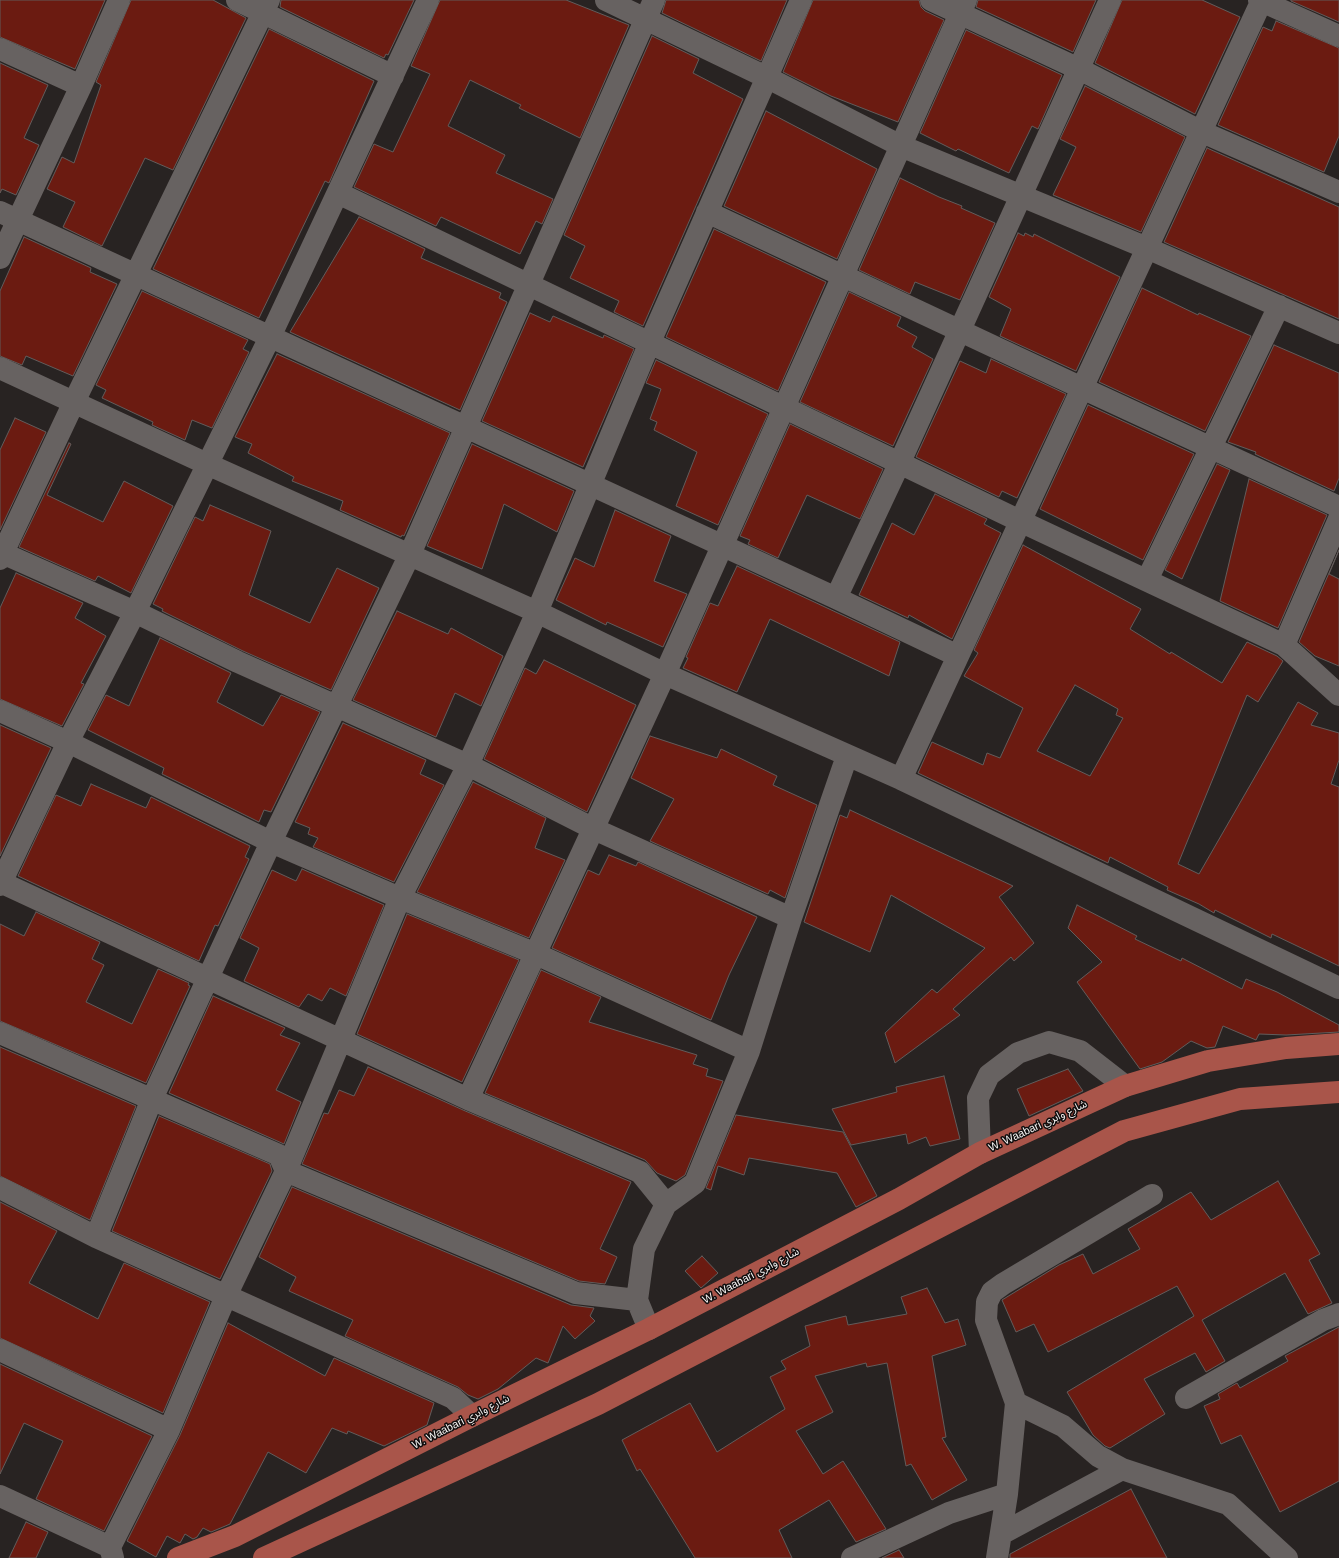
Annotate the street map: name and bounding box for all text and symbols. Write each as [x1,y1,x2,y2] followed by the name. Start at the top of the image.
[987,1097,1089,1155] street label: W. Waabari شارع وابري
[701,1245,801,1307] street label: W. Waabari شارع وابري
[410,1392,512,1452] street label: W. Waabari شارع وابري

